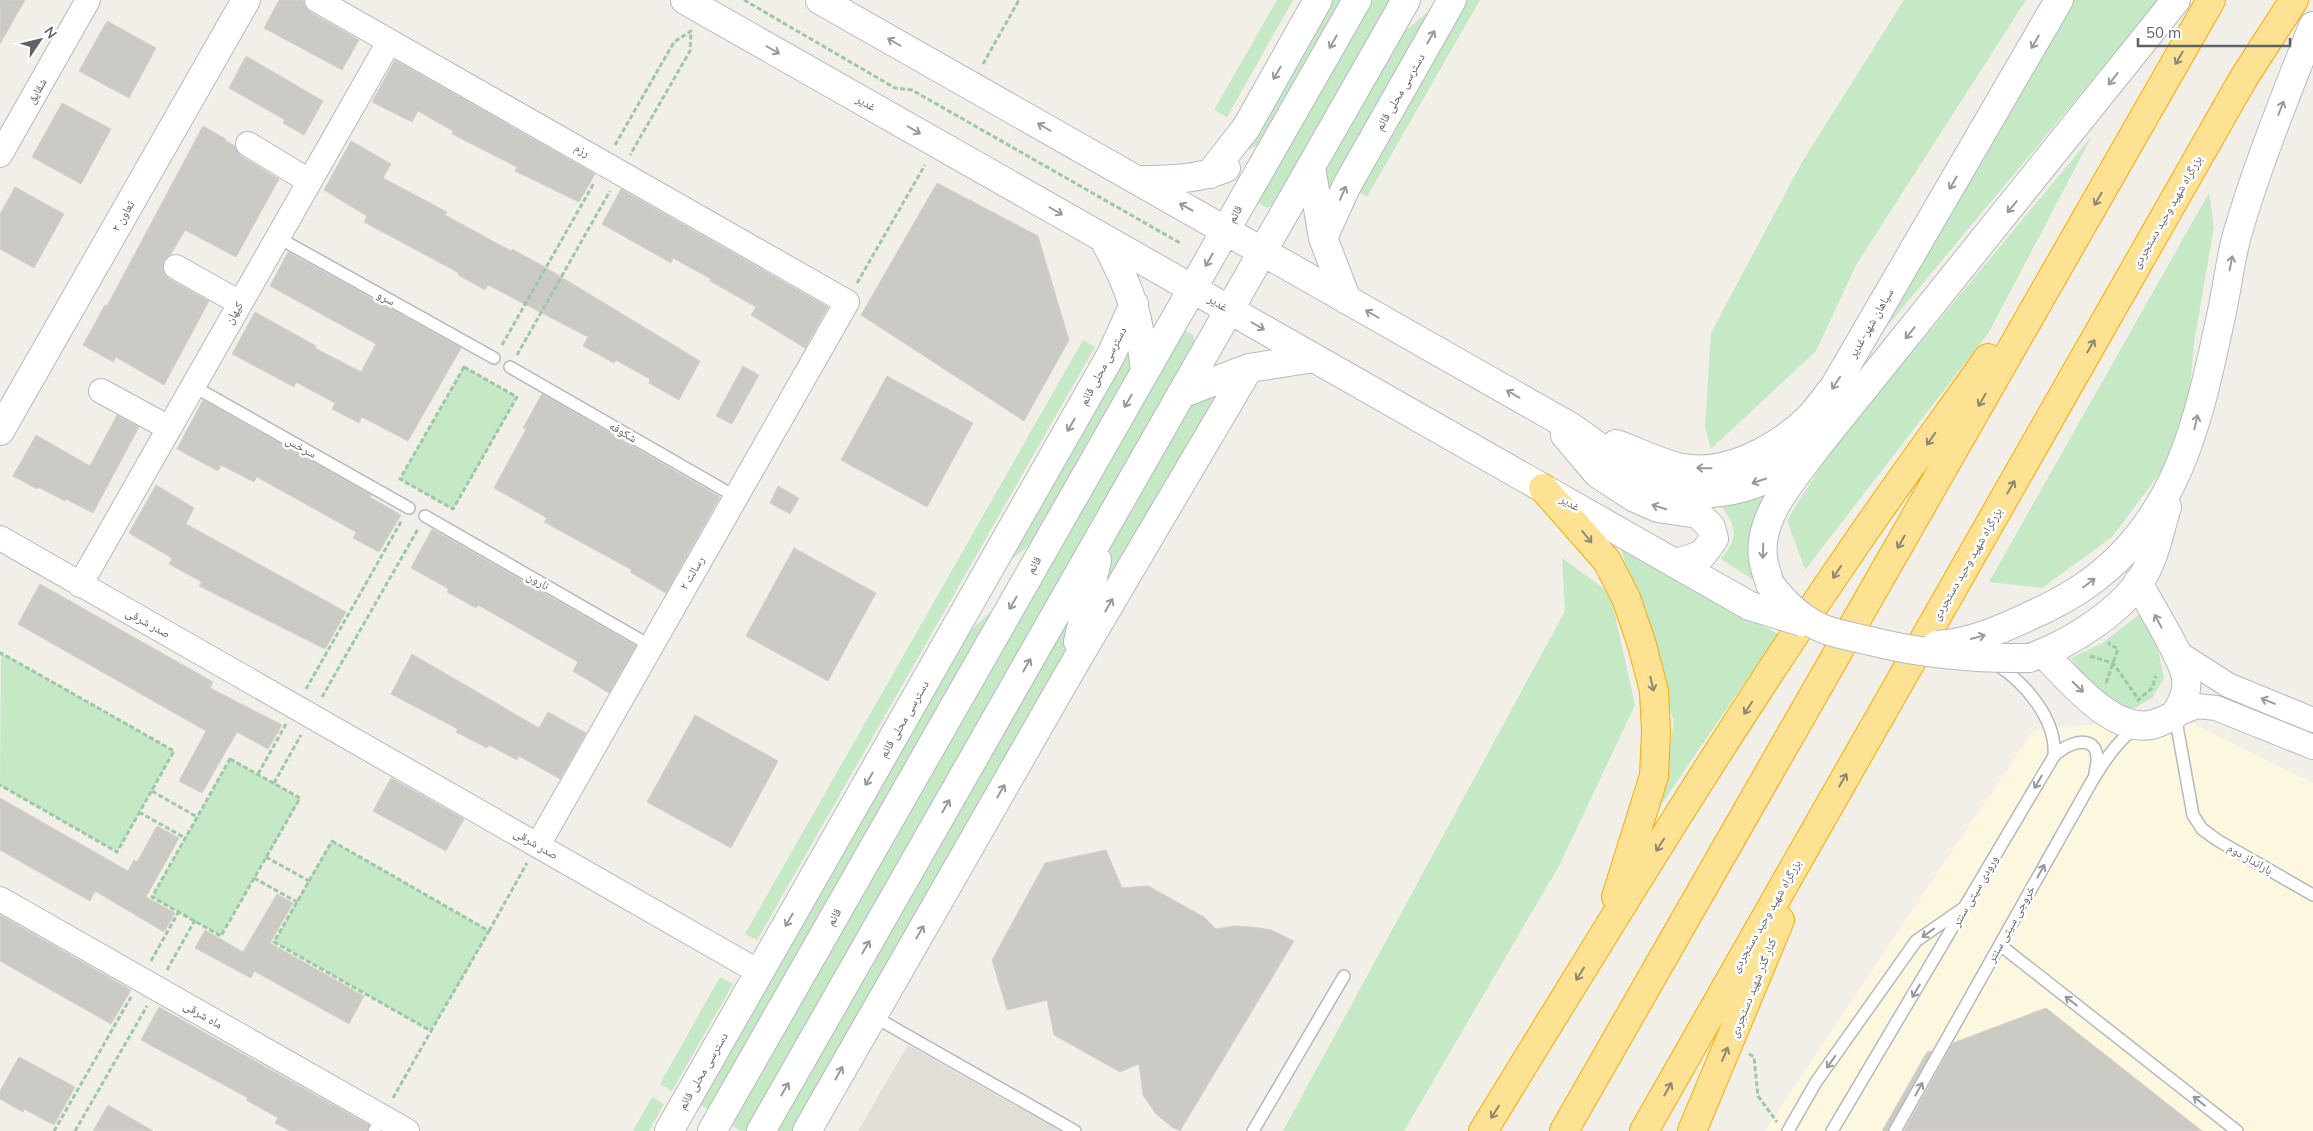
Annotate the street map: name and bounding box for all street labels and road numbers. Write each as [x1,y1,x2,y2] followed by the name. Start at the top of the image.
[1371,50,1429,134] street label: دسترسی محلی قائم
[23,75,50,106] street label: شقایق
[853,90,879,114] street label: غدیر
[572,139,593,161] street label: رزم
[2128,153,2205,271] street label: بزرگراه شهید وحید دستجردی
[108,197,138,234] street label: تعاون ۲
[1224,202,1246,226] street label: قائم
[1844,285,1897,361] street label: سپاهان شهر-غدیر
[375,287,398,309] street label: سرو
[1205,290,1231,315] street label: غدیر
[221,299,246,327] street label: کیهان
[1076,324,1130,408] street label: دسترسی محلی قائم
[607,418,640,445] street label: شکوفه
[283,432,319,461] street label: سرخس
[1557,490,1583,514] street label: غدیر
[1928,505,2005,623] street label: بزرگراه شهید وحید دستجردی
[676,553,707,592] street label: رسالت ۲
[1023,553,1045,577] street label: قائم
[524,568,552,593] street label: نارون
[123,604,173,641] street label: صدر شرقی
[875,677,933,761] street label: دسترسی محلی قائم
[511,825,561,862] street label: صدر شرقی
[2224,840,2276,878] street label: بارانداز دوم
[1948,852,2001,930] street label: ورودی سیتی سنتر
[1727,857,1804,975] street label: بزرگراه شهید وحید دستجردی
[1983,882,2038,966] street label: خروجی سیتی سنتر
[823,905,845,929] street label: قائم
[1726,936,1779,1040] street label: کنار گذر شهید دستجردی
[181,997,225,1032] street label: ماه شرقی
[674,1029,732,1113] street label: دسترسی محلی قائم

